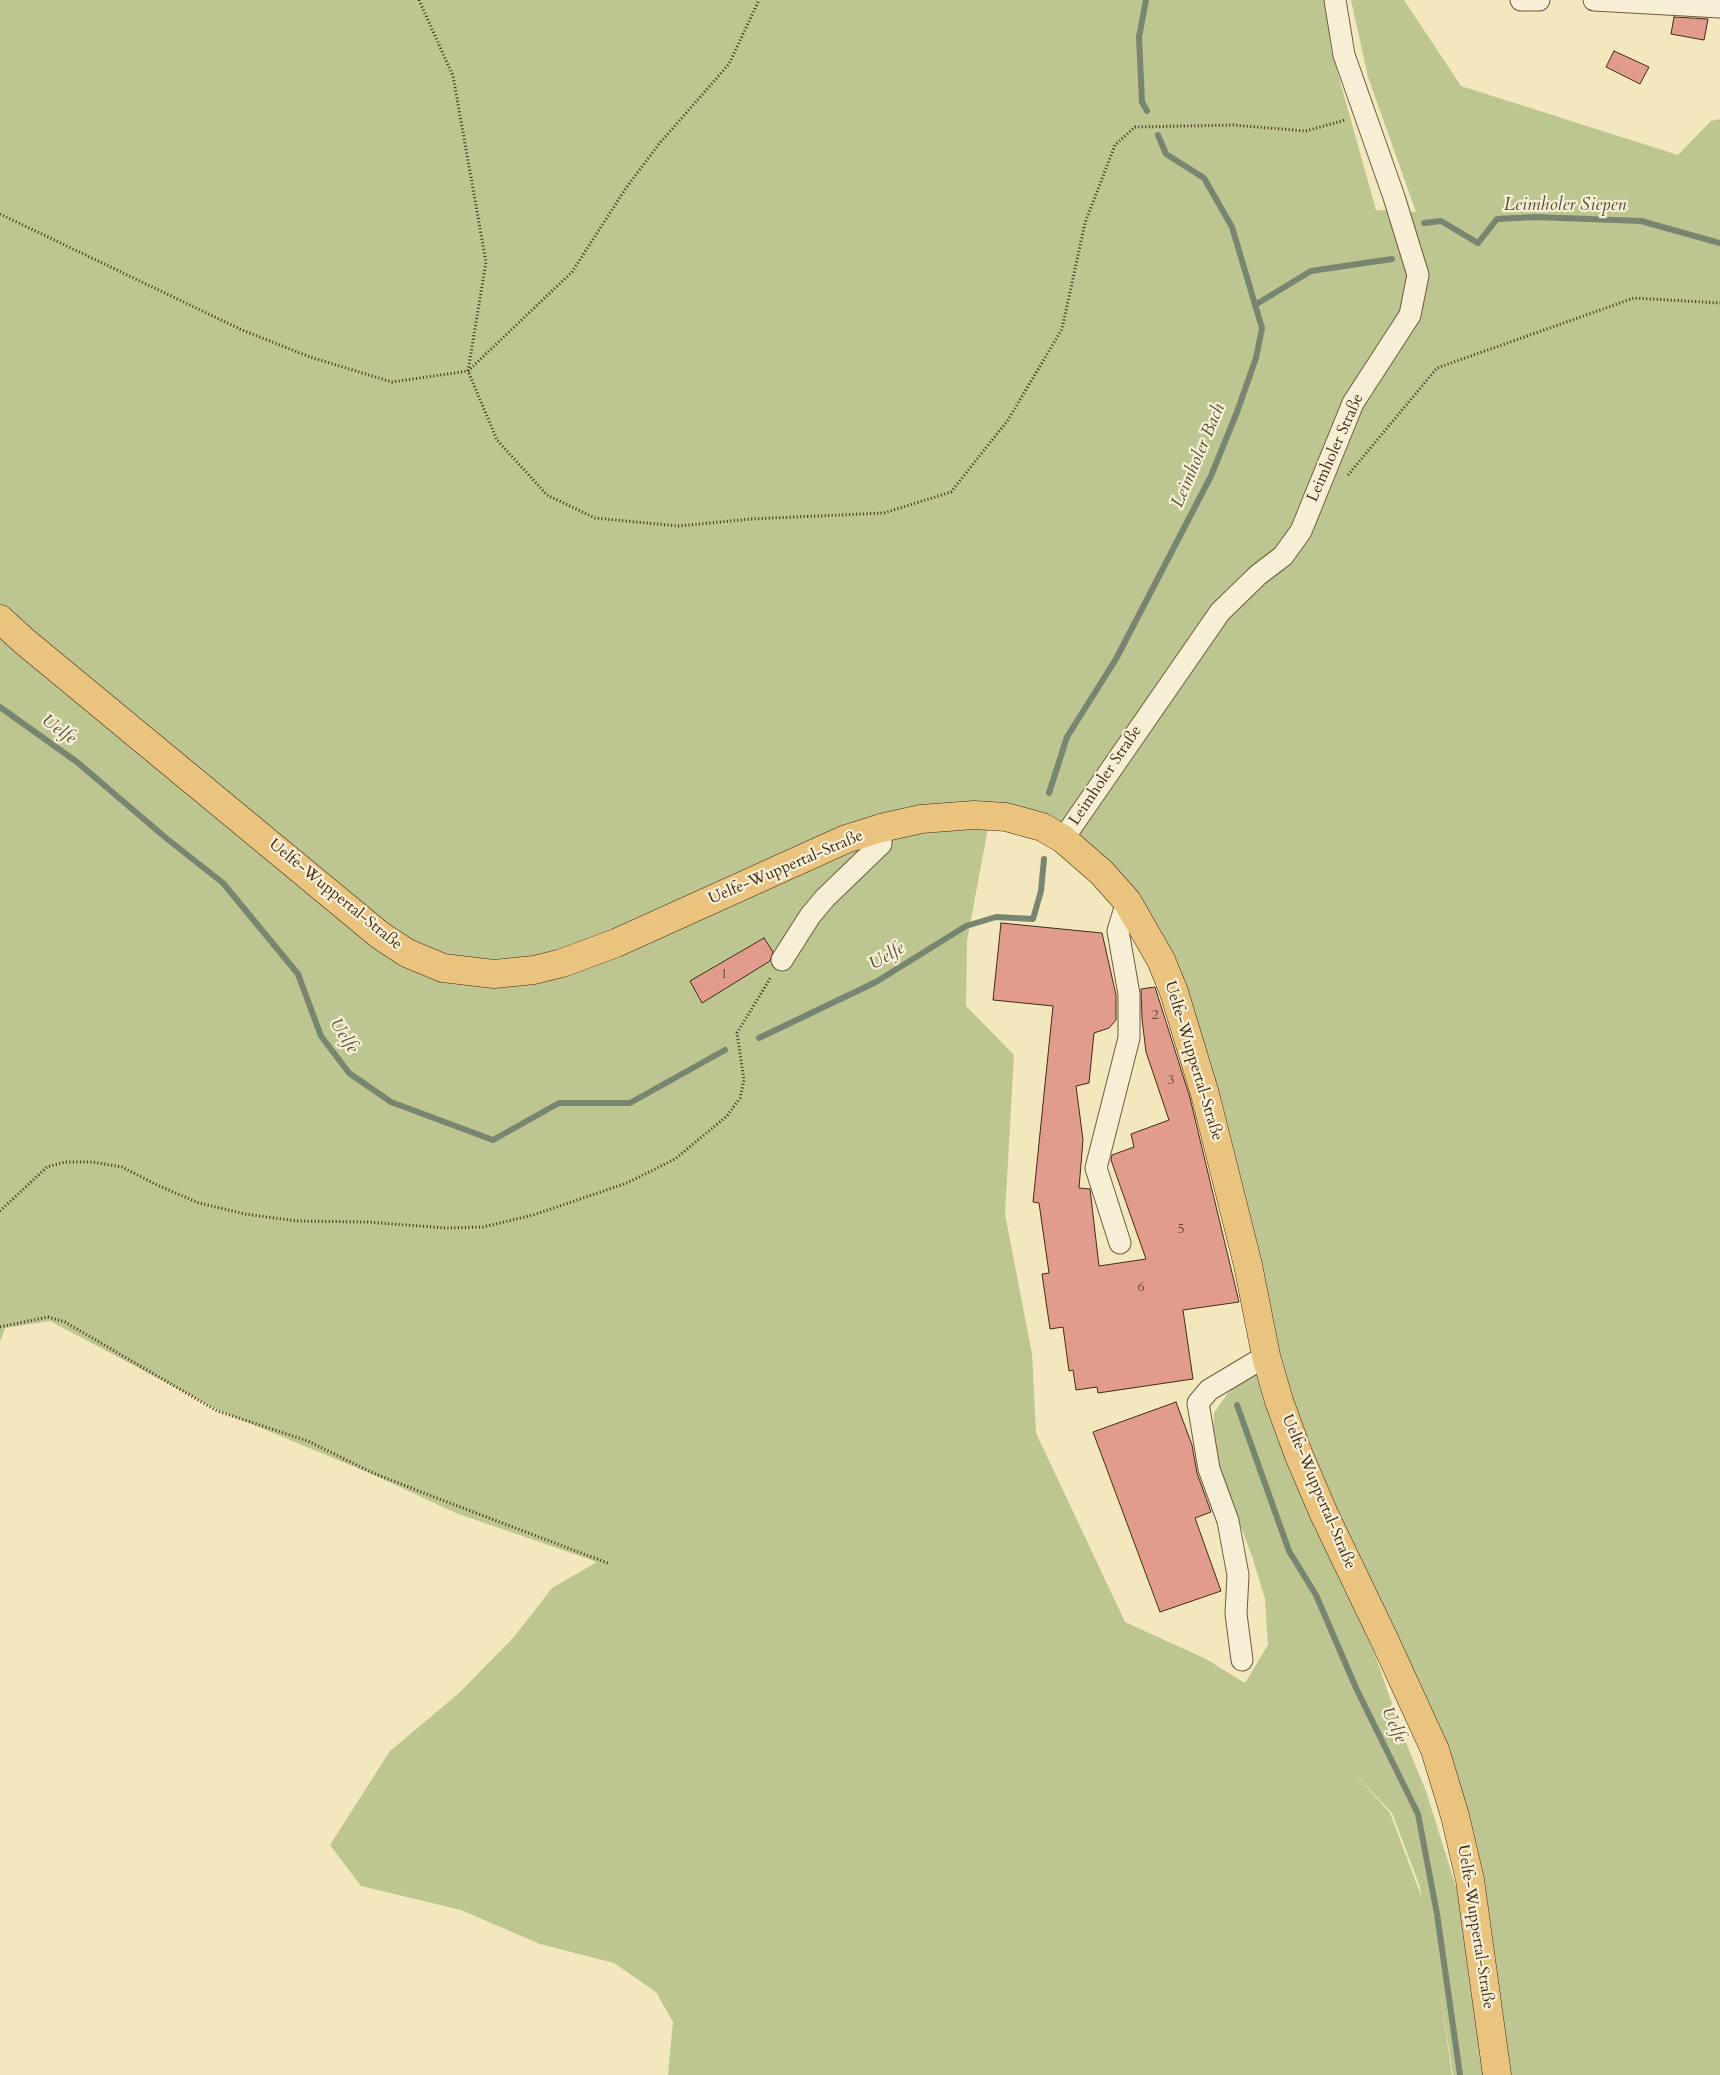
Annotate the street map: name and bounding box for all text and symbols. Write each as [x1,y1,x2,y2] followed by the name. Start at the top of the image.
[1504,195,1626,217] water label: Leimholer Siepen
[1304,391,1368,505] street label: Leimholer Straße
[1167,401,1231,511] water label: Leimholer Bach
[36,710,80,750] water label: Uelfe
[1065,722,1147,830] street label: Leimholer Straße
[706,827,866,909] street label: Uelfe-Wuppertal-Straße
[264,835,406,955] street label: Uelfe-Wuppertal-Straße
[865,938,909,976] water label: Uelfe
[720,967,728,983] house number: 1
[1160,979,1226,1143] street label: Uelfe-Wuppertal-Straße
[1151,1008,1159,1024] house number: 2
[324,1014,362,1058] water label: Uelfe
[1167,1073,1175,1089] house number: 3
[1177,1222,1185,1238] house number: 5
[1137,1280,1145,1296] house number: 6
[1277,1412,1359,1572] street label: Uelfe-Wuppertal-Straße
[1375,1703,1411,1747] water label: Uelfe
[1453,1843,1497,2011] street label: Uelfe-Wuppertal-Straße

